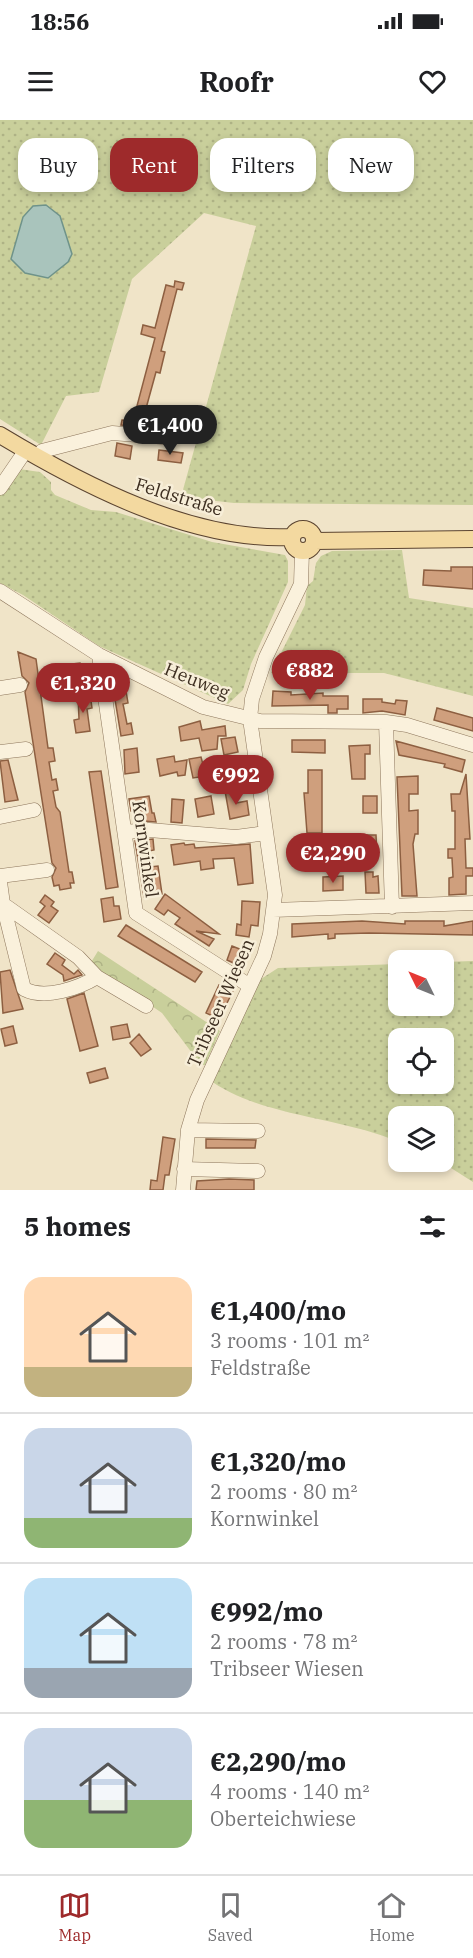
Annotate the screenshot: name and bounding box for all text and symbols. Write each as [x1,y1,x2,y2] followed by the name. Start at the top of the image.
[30,7,89,36] text: 18:56
[199,64,274,99] text: Roofr
[24,65,57,98] icon: menu
[416,65,449,98] icon: heart
[18,138,98,192] chip: Buy
[110,138,198,192] chip: Rent
[210,138,316,192] chip: Filters
[328,138,414,192] chip: New
[121,405,219,456] pin: €1,400
[137,411,203,438] text: €1,400
[132,472,226,521] street label: Feldstraße
[274,650,346,701] pin: €882
[286,656,334,683] text: €882
[161,657,233,704] street label: Heuweg
[34,663,132,714] pin: €1,320
[50,669,116,696] text: €1,320
[200,755,272,806] pin: €992
[212,761,260,788] text: €992
[127,799,164,899] street label: Kornwinkel
[284,833,382,884] pin: €2,290
[300,839,366,866] text: €2,290
[182,935,259,1071] street label: Tribseer Wiesen
[388,950,454,1016] north arrow
[388,950,454,1172] map controls
[388,1028,454,1094] button: locate
[388,1106,454,1172] button: layers
[24,1209,131,1243] text: 5 homes
[416,1210,449,1243] icon: filters
[210,1293,346,1327] text: €1,400/mo
[72,1301,144,1373] icon: home
[210,1327,369,1354] text: 3 rooms · 101 m²
[210,1354,311,1381] text: Feldstraße
[210,1444,346,1478] text: €1,320/mo
[72,1452,144,1524] icon: home
[210,1478,357,1505] text: 2 rooms · 80 m²
[210,1505,319,1532] text: Kornwinkel
[210,1594,323,1628] text: €992/mo
[72,1602,144,1674] icon: home
[210,1628,357,1655] text: 2 rooms · 78 m²
[210,1655,364,1682] text: Tribseer Wiesen
[210,1744,346,1778] text: €2,290/mo
[72,1752,144,1824] icon: home
[210,1778,369,1805] text: 4 rooms · 140 m²
[210,1805,356,1832] text: Oberteichwiese
[58,1889,91,1945] tab: Map
[208,1889,253,1945] tab: Saved
[369,1889,415,1945] tab: Home

